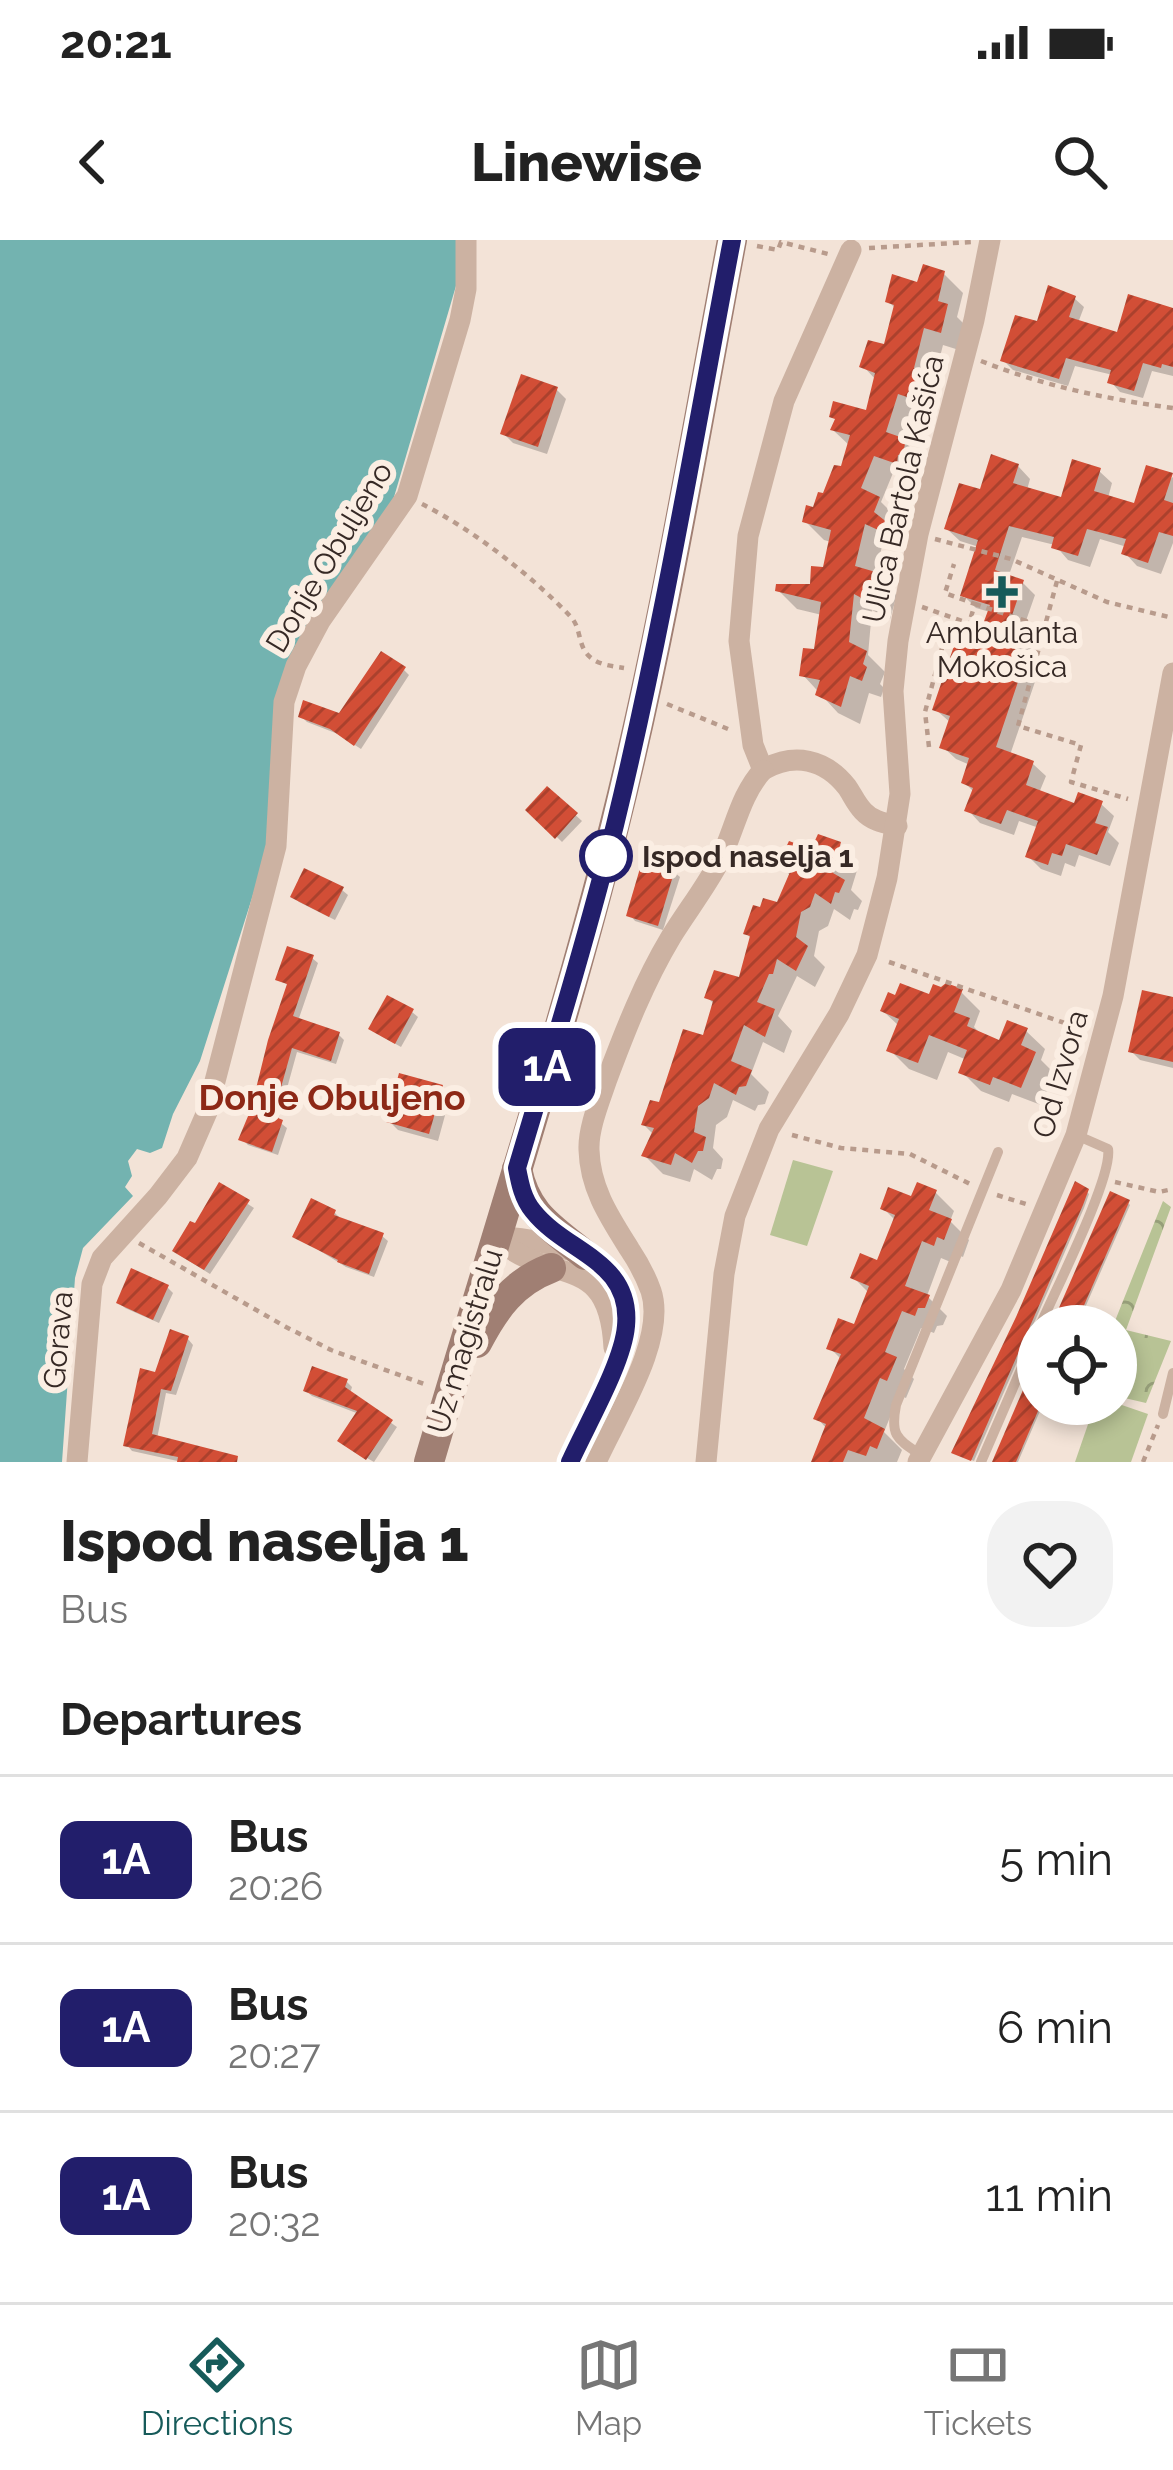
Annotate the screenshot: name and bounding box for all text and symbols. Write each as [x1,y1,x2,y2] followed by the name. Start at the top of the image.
[60,16,172,69] text: 20:21
[60,129,126,195] icon: back
[1047,129,1113,195] icon: search
[471,130,702,194] text: Linewise
[855,352,951,626] street label: Ulica Bartola Kašića
[258,456,400,658] street label: Donje Obuljeno
[986,576,1018,608] marker: Ambulanta Mokošica
[926,615,1078,684] place label: Ambulanta Mokošica
[581,831,631,881] marker: Ispod naselja 1
[642,839,854,874] place label: Ispod naselja 1
[1025,1006,1095,1142] street label: Od Izvora
[493,1028,601,1106] line badge: 1A
[522,1042,572,1091] text: 1A
[198,1076,466,1118] district label: Donje Obuljeno
[420,1244,510,1438] street label: Uz magistralu
[36,1290,80,1390] street label: Gorava
[1017,1305,1137,1425] map controls
[1017,1305,1137,1425] button: locate
[987,1501,1113,1627] button: heart
[60,1507,469,1574] text: Ispod naselja 1
[60,1586,128,1632] text: Bus
[60,1693,302,1746] text: Departures
[228,1810,309,1863] text: Bus
[1000,1833,1113,1886] text: 5 min
[101,1835,151,1884] text: 1A
[228,1863,323,1909] text: 20:26
[228,1978,309,2031] text: Bus
[997,2001,1113,2054] text: 6 min
[101,2003,151,2052] text: 1A
[228,2031,321,2077] text: 20:27
[228,2146,309,2199] text: Bus
[986,2169,1113,2222] text: 11 min
[101,2171,151,2220] text: 1A
[228,2199,321,2245] text: 20:32
[141,2332,293,2443] tab: Directions
[575,2332,642,2443] tab: Map
[924,2332,1032,2443] tab: Tickets

